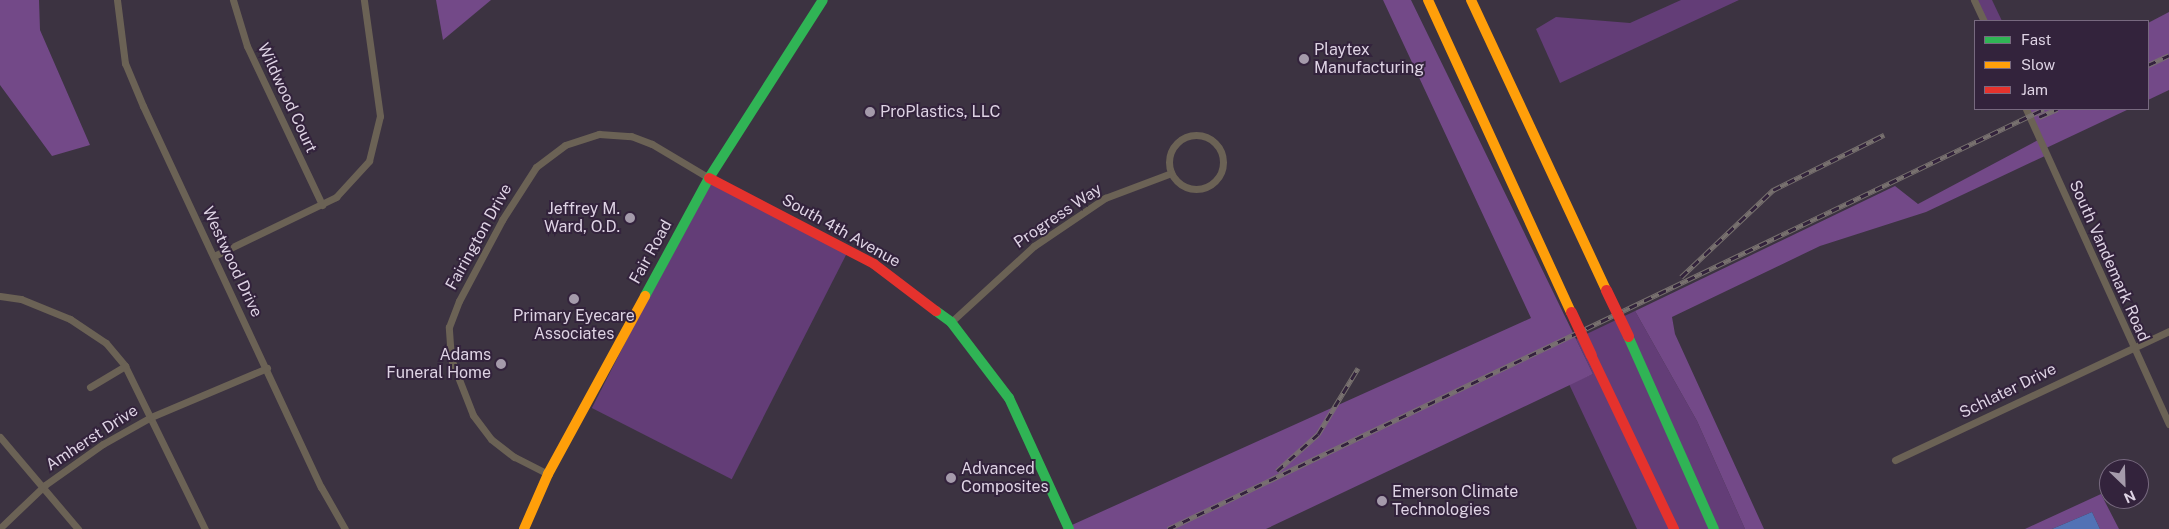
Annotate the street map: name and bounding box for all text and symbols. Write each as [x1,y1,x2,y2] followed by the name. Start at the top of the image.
[1974,20,2149,110] legend
[2021,31,2051,48] text: Fast
[253,40,321,156] street label: Wildwood Court
[1314,40,1424,78] place label: Playtex Manufacturing
[1298,53,1310,65] marker: Playtex Manufacturing
[2021,56,2055,73] text: Slow
[2021,81,2048,98] text: Jam
[880,102,1001,122] place label: ProPlastics, LLC
[864,106,876,118] marker: ProPlastics, LLC
[2065,177,2153,345] street label: South Vandemark Road
[1010,179,1106,253] street label: Progress Way
[442,181,516,293] street label: Fairington Drive
[778,190,904,272] street label: South 4th Avenue
[544,199,620,237] place label: Jeffrey M. Ward, O.D.
[198,204,266,320] street label: Westwood Drive
[624,212,636,224] marker: Jeffrey M. Ward, O.D.
[626,217,676,287] street label: Fair Road
[568,293,580,305] marker: Primary Eyecare Associates
[513,306,635,344] place label: Primary Eyecare Associates
[386,345,491,383] place label: Adams Funeral Home
[495,358,507,370] marker: Adams Funeral Home
[1956,359,2060,423] street label: Schlater Drive
[42,401,142,475] street label: Amherst Drive
[961,459,1049,497] place label: Advanced Composites
[2099,459,2149,509] north arrow
[945,472,957,484] marker: Advanced Composites
[1392,482,1518,520] place label: Emerson Climate Technologies
[2121,487,2138,506] text: N
[1376,495,1388,507] marker: Emerson Climate Technologies

